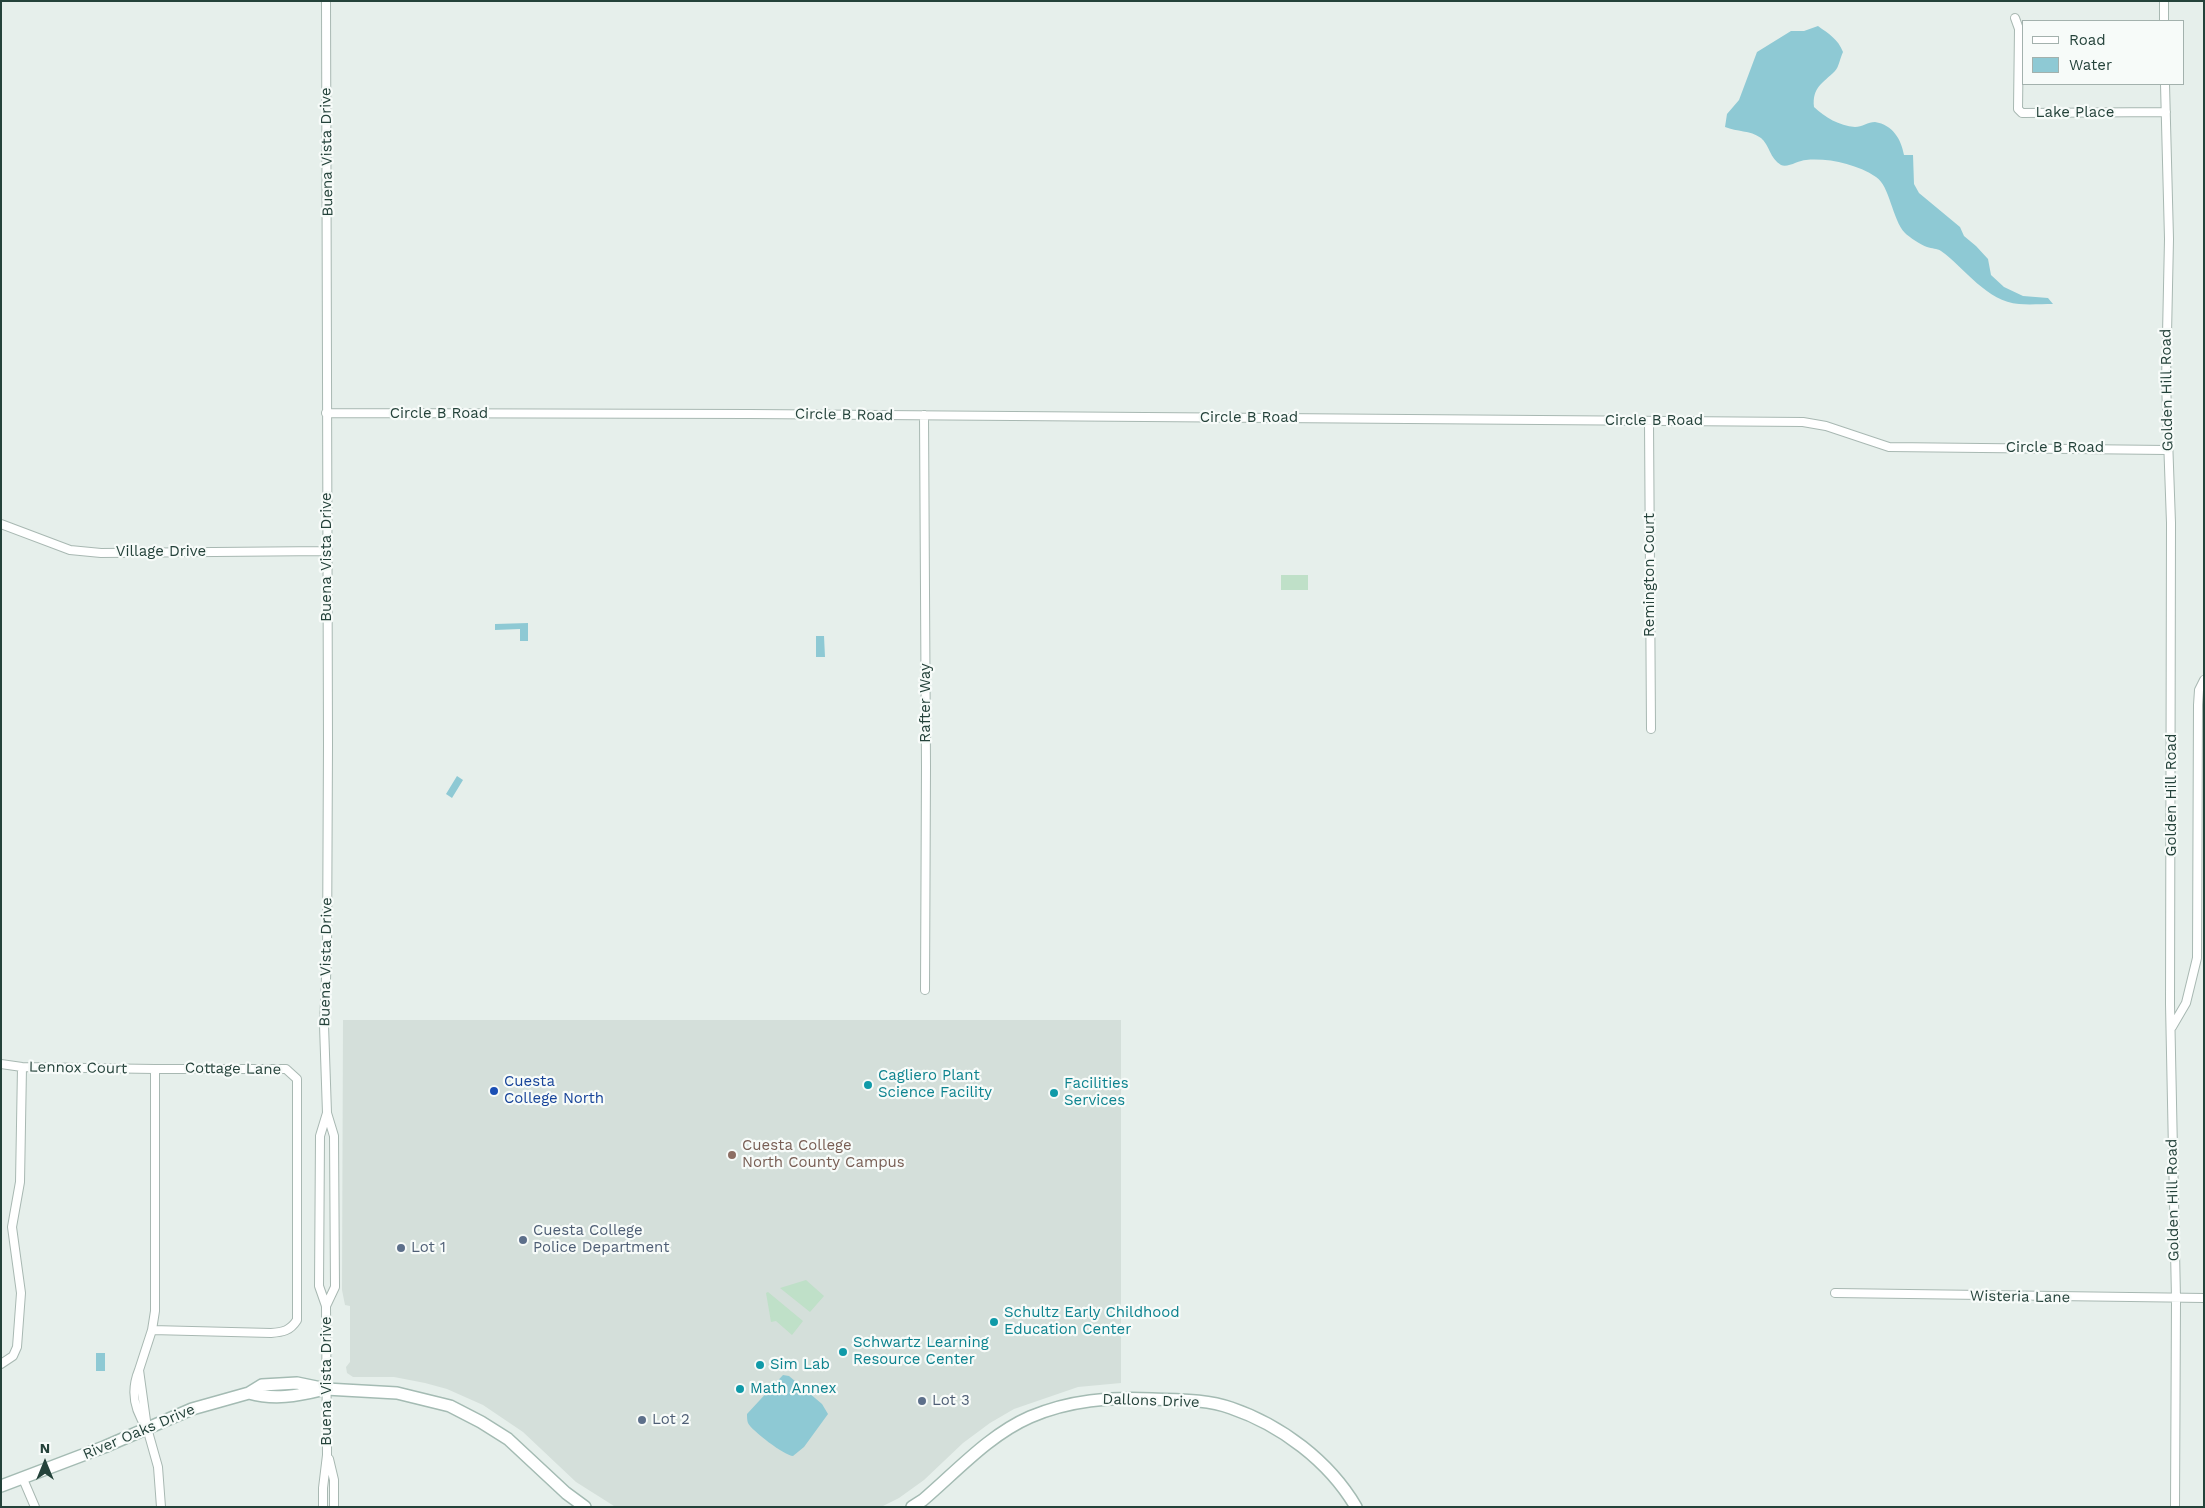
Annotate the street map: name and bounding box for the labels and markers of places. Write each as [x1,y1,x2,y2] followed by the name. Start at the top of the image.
[878,1067,992,1102] place label: Cagliero Plant Science Facility
[504,1073,604,1108] place label: Cuesta College North
[1064,1075,1129,1110] place label: Facilities Services
[862,1079,874,1091] marker: Cagliero Plant Science Facility
[488,1085,500,1097] marker: Cuesta College North
[1048,1087,1060,1099] marker: Facilities Services
[742,1137,905,1172] place label: Cuesta College North County Campus
[726,1149,738,1161] marker: Cuesta College North County Campus
[533,1222,669,1257] place label: Cuesta College Police Department
[517,1234,529,1246] marker: Cuesta College Police Department
[411,1239,446,1257] place label: Lot 1
[395,1242,407,1254] marker: Lot 1
[1004,1304,1180,1339] place label: Schultz Early Childhood Education Center
[988,1316,1000,1328] marker: Schultz Early Childhood Education Center
[853,1334,989,1369] place label: Schwartz Learning Resource Center
[837,1346,849,1358] marker: Schwartz Learning Resource Center
[770,1356,830,1374] place label: Sim Lab
[754,1359,766,1371] marker: Sim Lab
[750,1380,836,1398] place label: Math Annex
[734,1383,746,1395] marker: Math Annex
[932,1392,970,1410] place label: Lot 3
[916,1395,928,1407] marker: Lot 3
[652,1411,690,1429] place label: Lot 2
[636,1414,648,1426] marker: Lot 2

